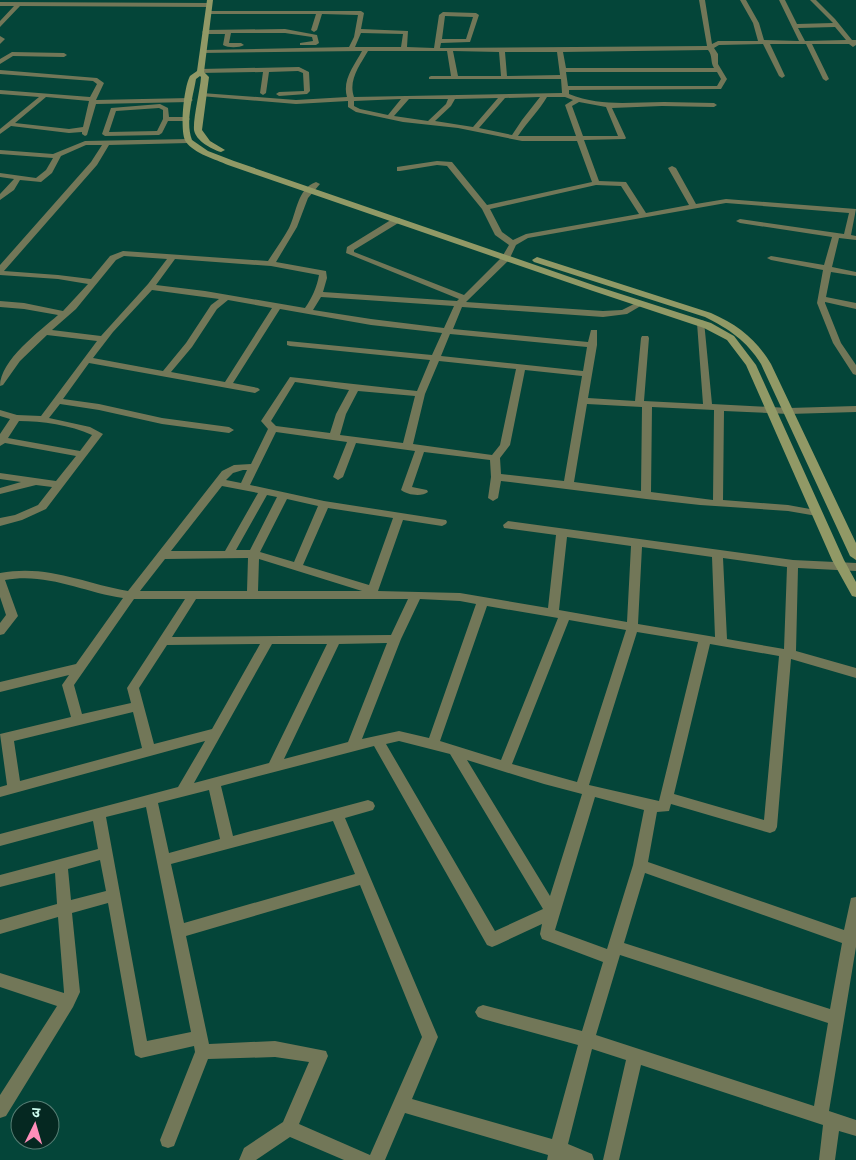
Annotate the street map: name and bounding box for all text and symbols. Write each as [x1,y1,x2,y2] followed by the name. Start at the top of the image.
[10,1100,60,1150] north arrow
[31,1104,42,1120] text: उ

